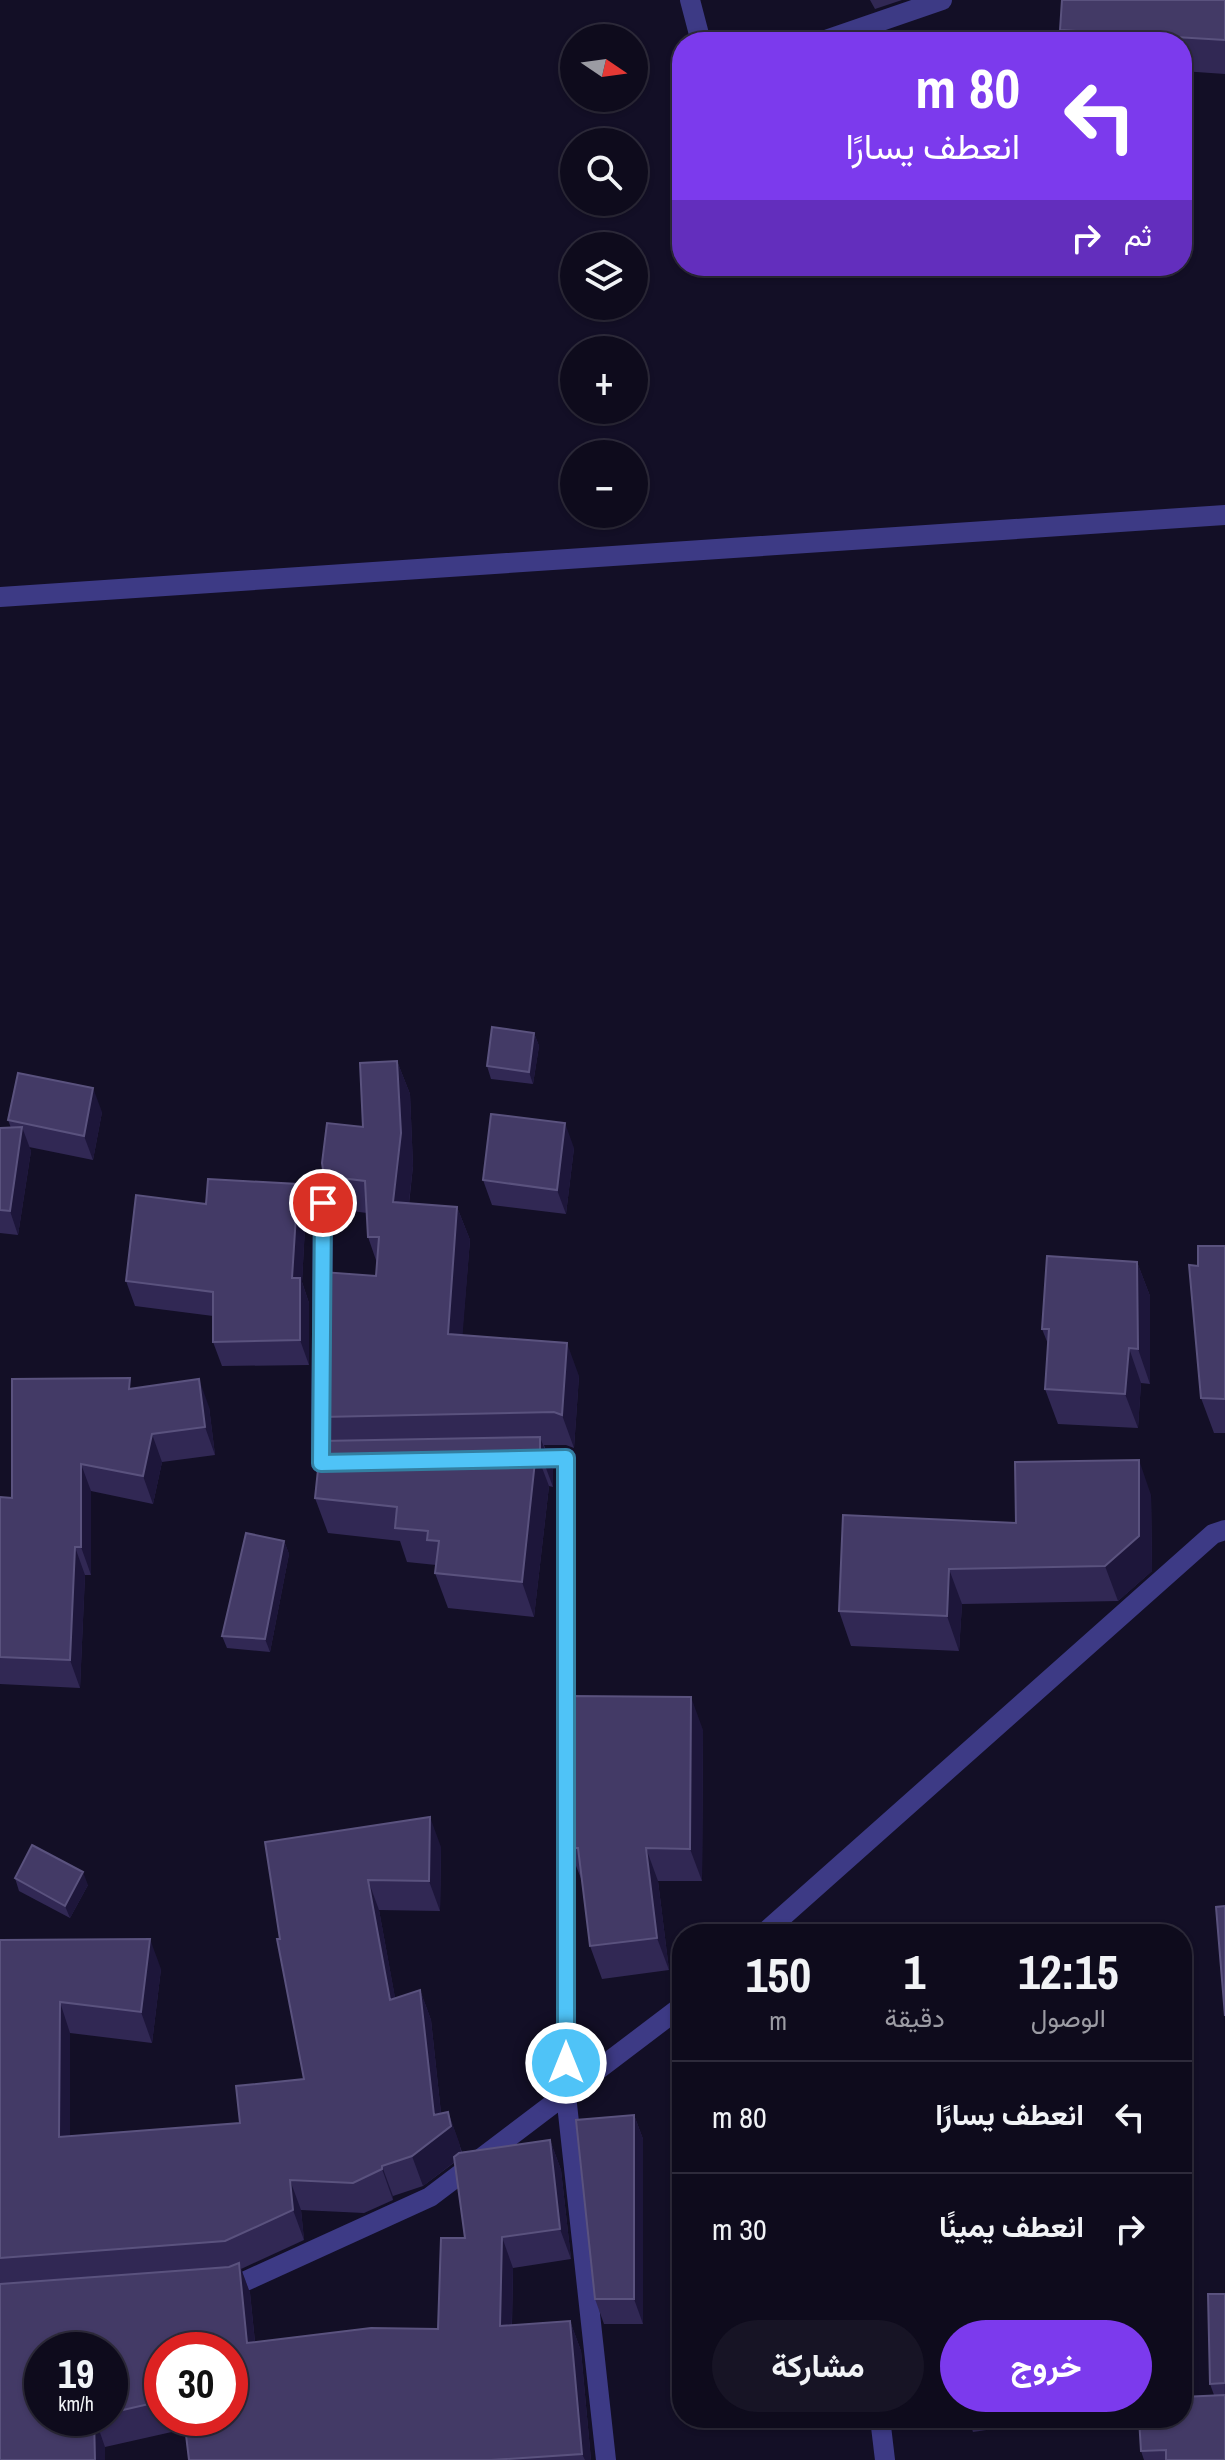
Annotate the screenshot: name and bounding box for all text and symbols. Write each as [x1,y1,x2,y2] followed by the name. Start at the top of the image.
[560,24,648,112] north arrow
[560,24,648,528] map controls
[915,50,1020,125] text: 80 m
[1048,64,1152,168] icon: left
[846,122,1020,170] text: انعطف يسارًا
[560,128,648,216] button: search
[1124,215,1152,255] text: ثم
[1064,216,1108,260] icon: right
[560,232,648,320] button: layers
[560,336,648,424] button: +
[560,440,648,528] button: −
[289,1169,357,1237] pin
[301,1181,345,1225] icon: arrive
[904,1939,925,2004] text: 1
[1018,1939,1119,2004] text: 12:15
[745,1942,811,2007] text: 150
[884,2000,945,2035] text: دقيقة
[1031,2000,1106,2035] text: الوصول
[769,2003,787,2038] text: m
[524,2021,608,2105] position arrow
[935,2094,1084,2134] text: انعطف يسارًا
[1108,2095,1152,2139] icon: left
[712,2097,767,2137] text: 80 m
[939,2206,1084,2246] text: انعطف يمينًا
[1108,2207,1152,2251] icon: right
[712,2209,767,2249] text: 30 m
[712,2320,924,2412] button: مشاركة
[940,2320,1152,2412] button: خروج
[144,2332,248,2436] speed limit sign: 30
[58,2347,94,2400] text: 19
[58,2390,94,2417] text: km/h

